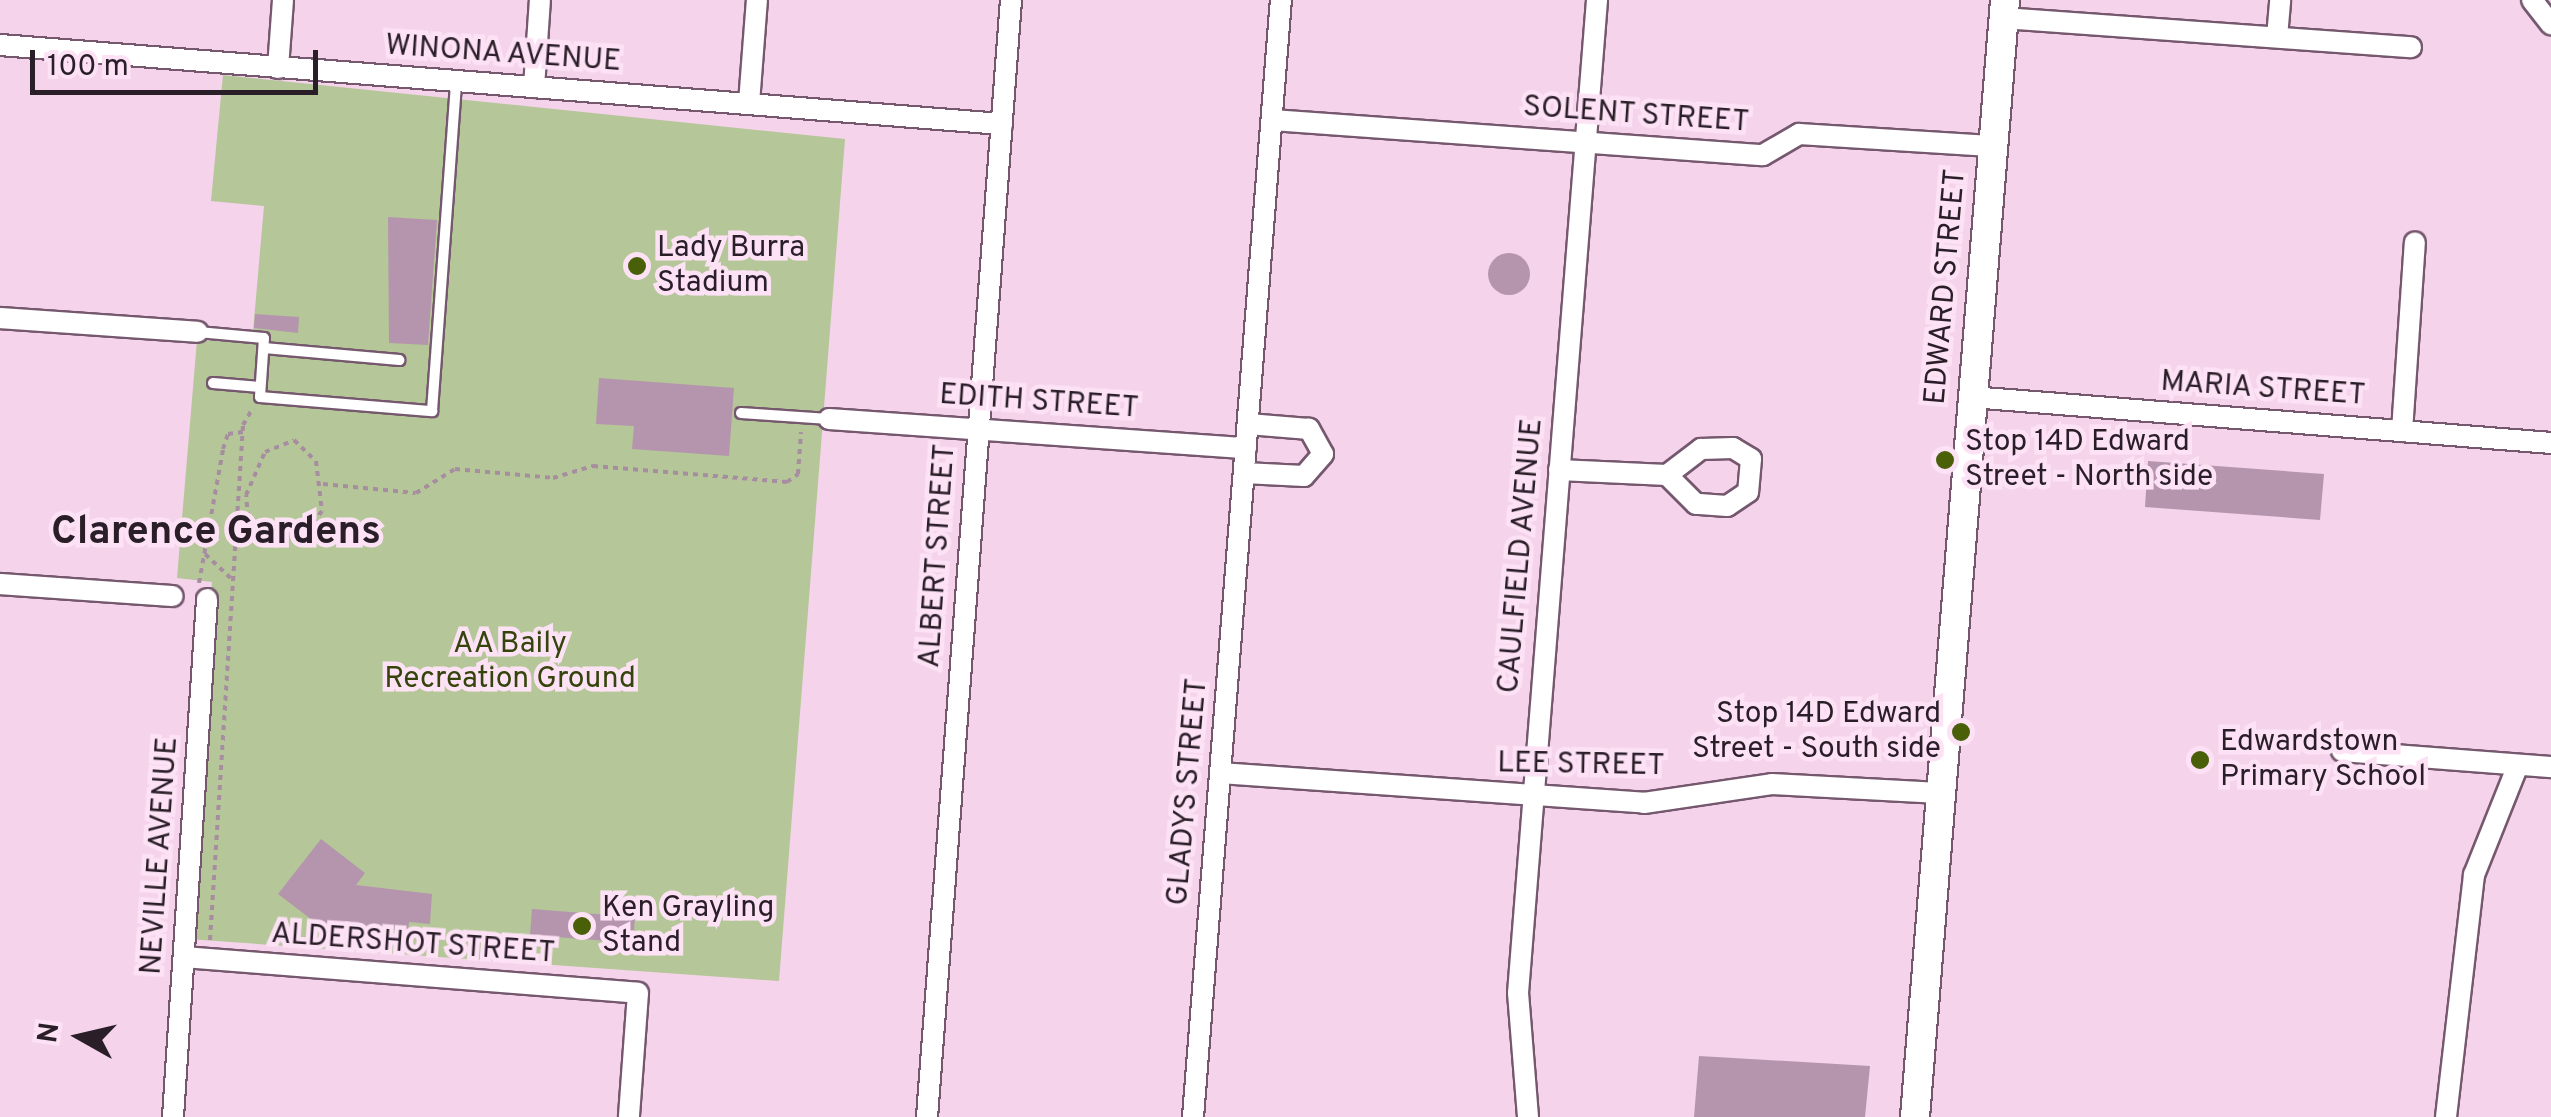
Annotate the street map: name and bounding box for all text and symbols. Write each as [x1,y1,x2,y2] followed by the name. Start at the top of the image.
[383,29,623,81] street label: WINONA AVENUE
[35,30,322,92] scale bar
[47,49,129,86] text: 100 m
[1521,90,1751,142] street label: SOLENT STREET
[1919,168,1975,406] street label: EDWARD STREET
[657,231,805,302] place label: Lady Burra Stadium
[626,255,648,277] marker: Lady Burra Stadium
[2159,365,2367,415] street label: MARIA STREET
[938,378,1140,428] street label: EDITH STREET
[1492,416,1552,696] street label: CAULFIELD AVENUE
[1965,425,2213,496] place label: Stop 14D Edward Street - North side
[913,442,965,670] street label: ALBERT STREET
[1934,449,1956,471] marker: Stop 14D Edward Street - North side
[51,509,381,557] district label: Clarence Gardens
[384,627,636,698] park label: AA Baily Recreation Ground
[1161,677,1217,907] street label: GLADYS STREET
[1692,697,1941,768] place label: Stop 14D Edward Street - South side
[1950,721,1972,743] marker: Stop 14D Edward Street - South side
[2220,725,2426,796] place label: Edwardstown Primary School
[135,735,187,977] street label: NEVILLE AVENUE
[1497,747,1665,785] street label: LEE STREET
[2189,749,2211,771] marker: Edwardstown Primary School
[602,891,774,962] place label: Ken Grayling Stand
[571,915,593,937] marker: Ken Grayling Stand
[269,917,557,973] street label: ALDERSHOT STREET
[30,987,130,1087] north arrow
[31,1020,70,1045] text: N

